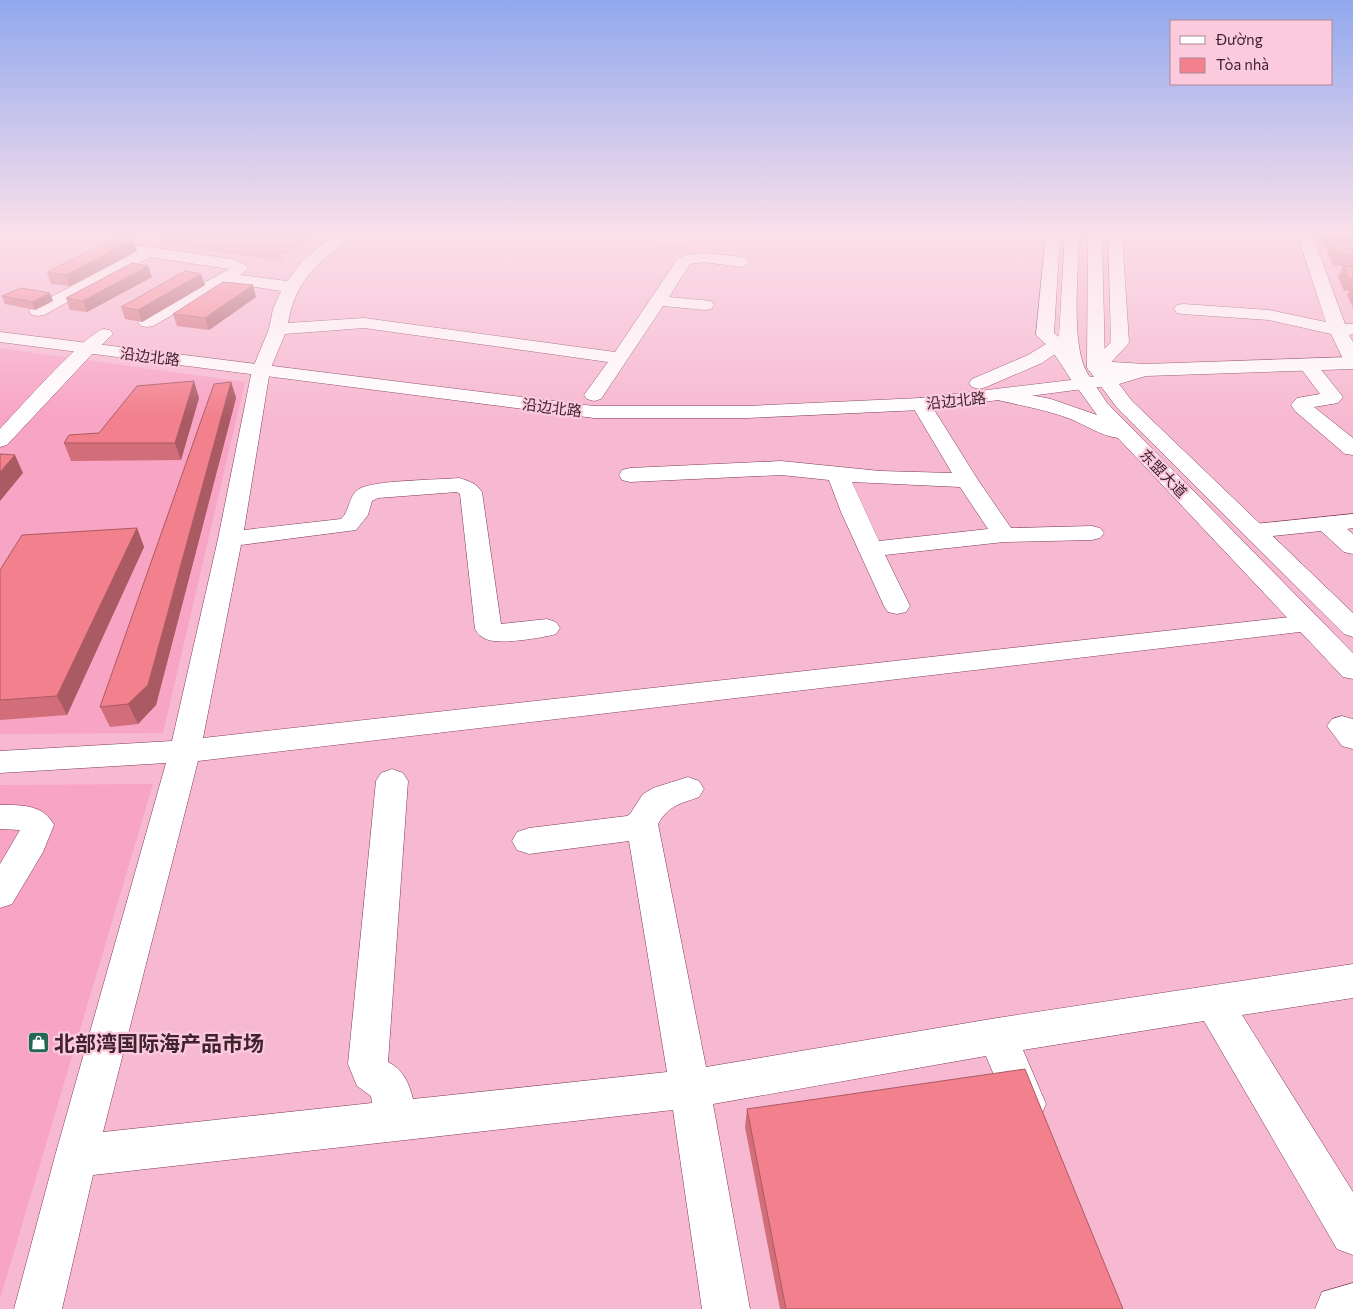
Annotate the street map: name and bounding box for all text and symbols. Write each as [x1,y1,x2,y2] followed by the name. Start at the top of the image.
[1170,20,1333,85] legend
[1215,30,1263,48] text: Đường
[1216,55,1269,73] text: Tòa nhà
[119,343,181,369] street label: 沿边北路
[925,388,987,412] street label: 沿边北路
[521,394,583,420] street label: 沿边北路
[1137,445,1191,501] street label: 东盟大道
[26,1030,50,1054] shop icon: 北部湾国际海产品市场
[54,1030,264,1055] place label: 北部湾国际海产品市场

